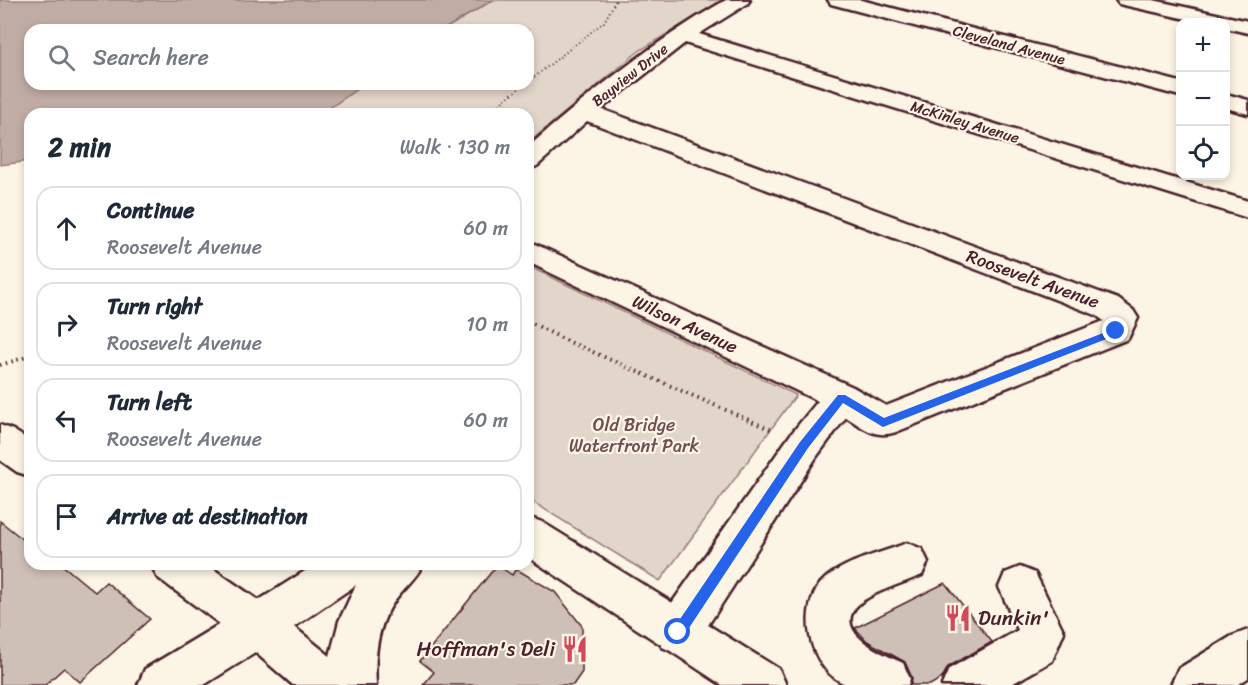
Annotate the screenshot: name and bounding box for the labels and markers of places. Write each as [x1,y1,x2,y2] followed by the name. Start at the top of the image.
[978,599,1049,637] place label: Dunkin'
[943,603,973,633] restaurant icon: Dunkin'
[416,630,556,668] place label: Hoffman's Deli
[560,634,590,664] restaurant icon: Hoffman's Deli

